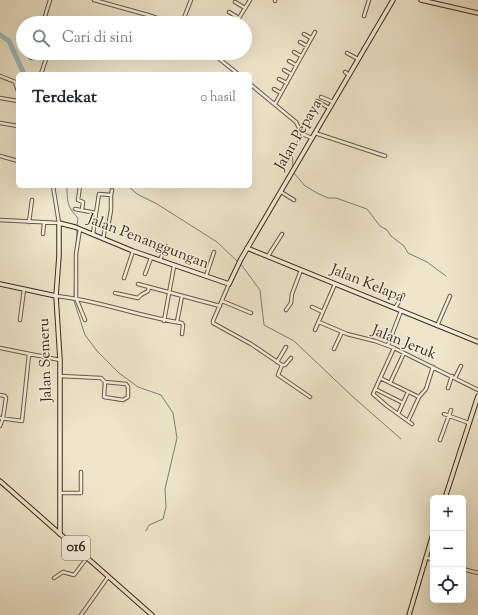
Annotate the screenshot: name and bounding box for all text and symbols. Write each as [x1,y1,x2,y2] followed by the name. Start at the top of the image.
[16,16,252,60] search box
[30,27,52,49] icon: search
[62,28,133,49] text: Cari di sini
[32,86,97,110] text: Terdekat
[200,89,236,107] text: 0 hasil
[270,96,328,175] street label: Jalan Pepaya
[83,209,212,275] street label: Jalan Penanggungan
[326,259,407,308] street label: Jalan Kelapa
[34,317,58,403] street label: Jalan Semeru
[368,320,440,366] street label: Jalan Jeruk
[430,495,466,603] map controls
[430,495,466,531] button: +
[430,531,466,567] button: −
[62,536,90,560] road number: 016
[430,567,466,603] button: locate

